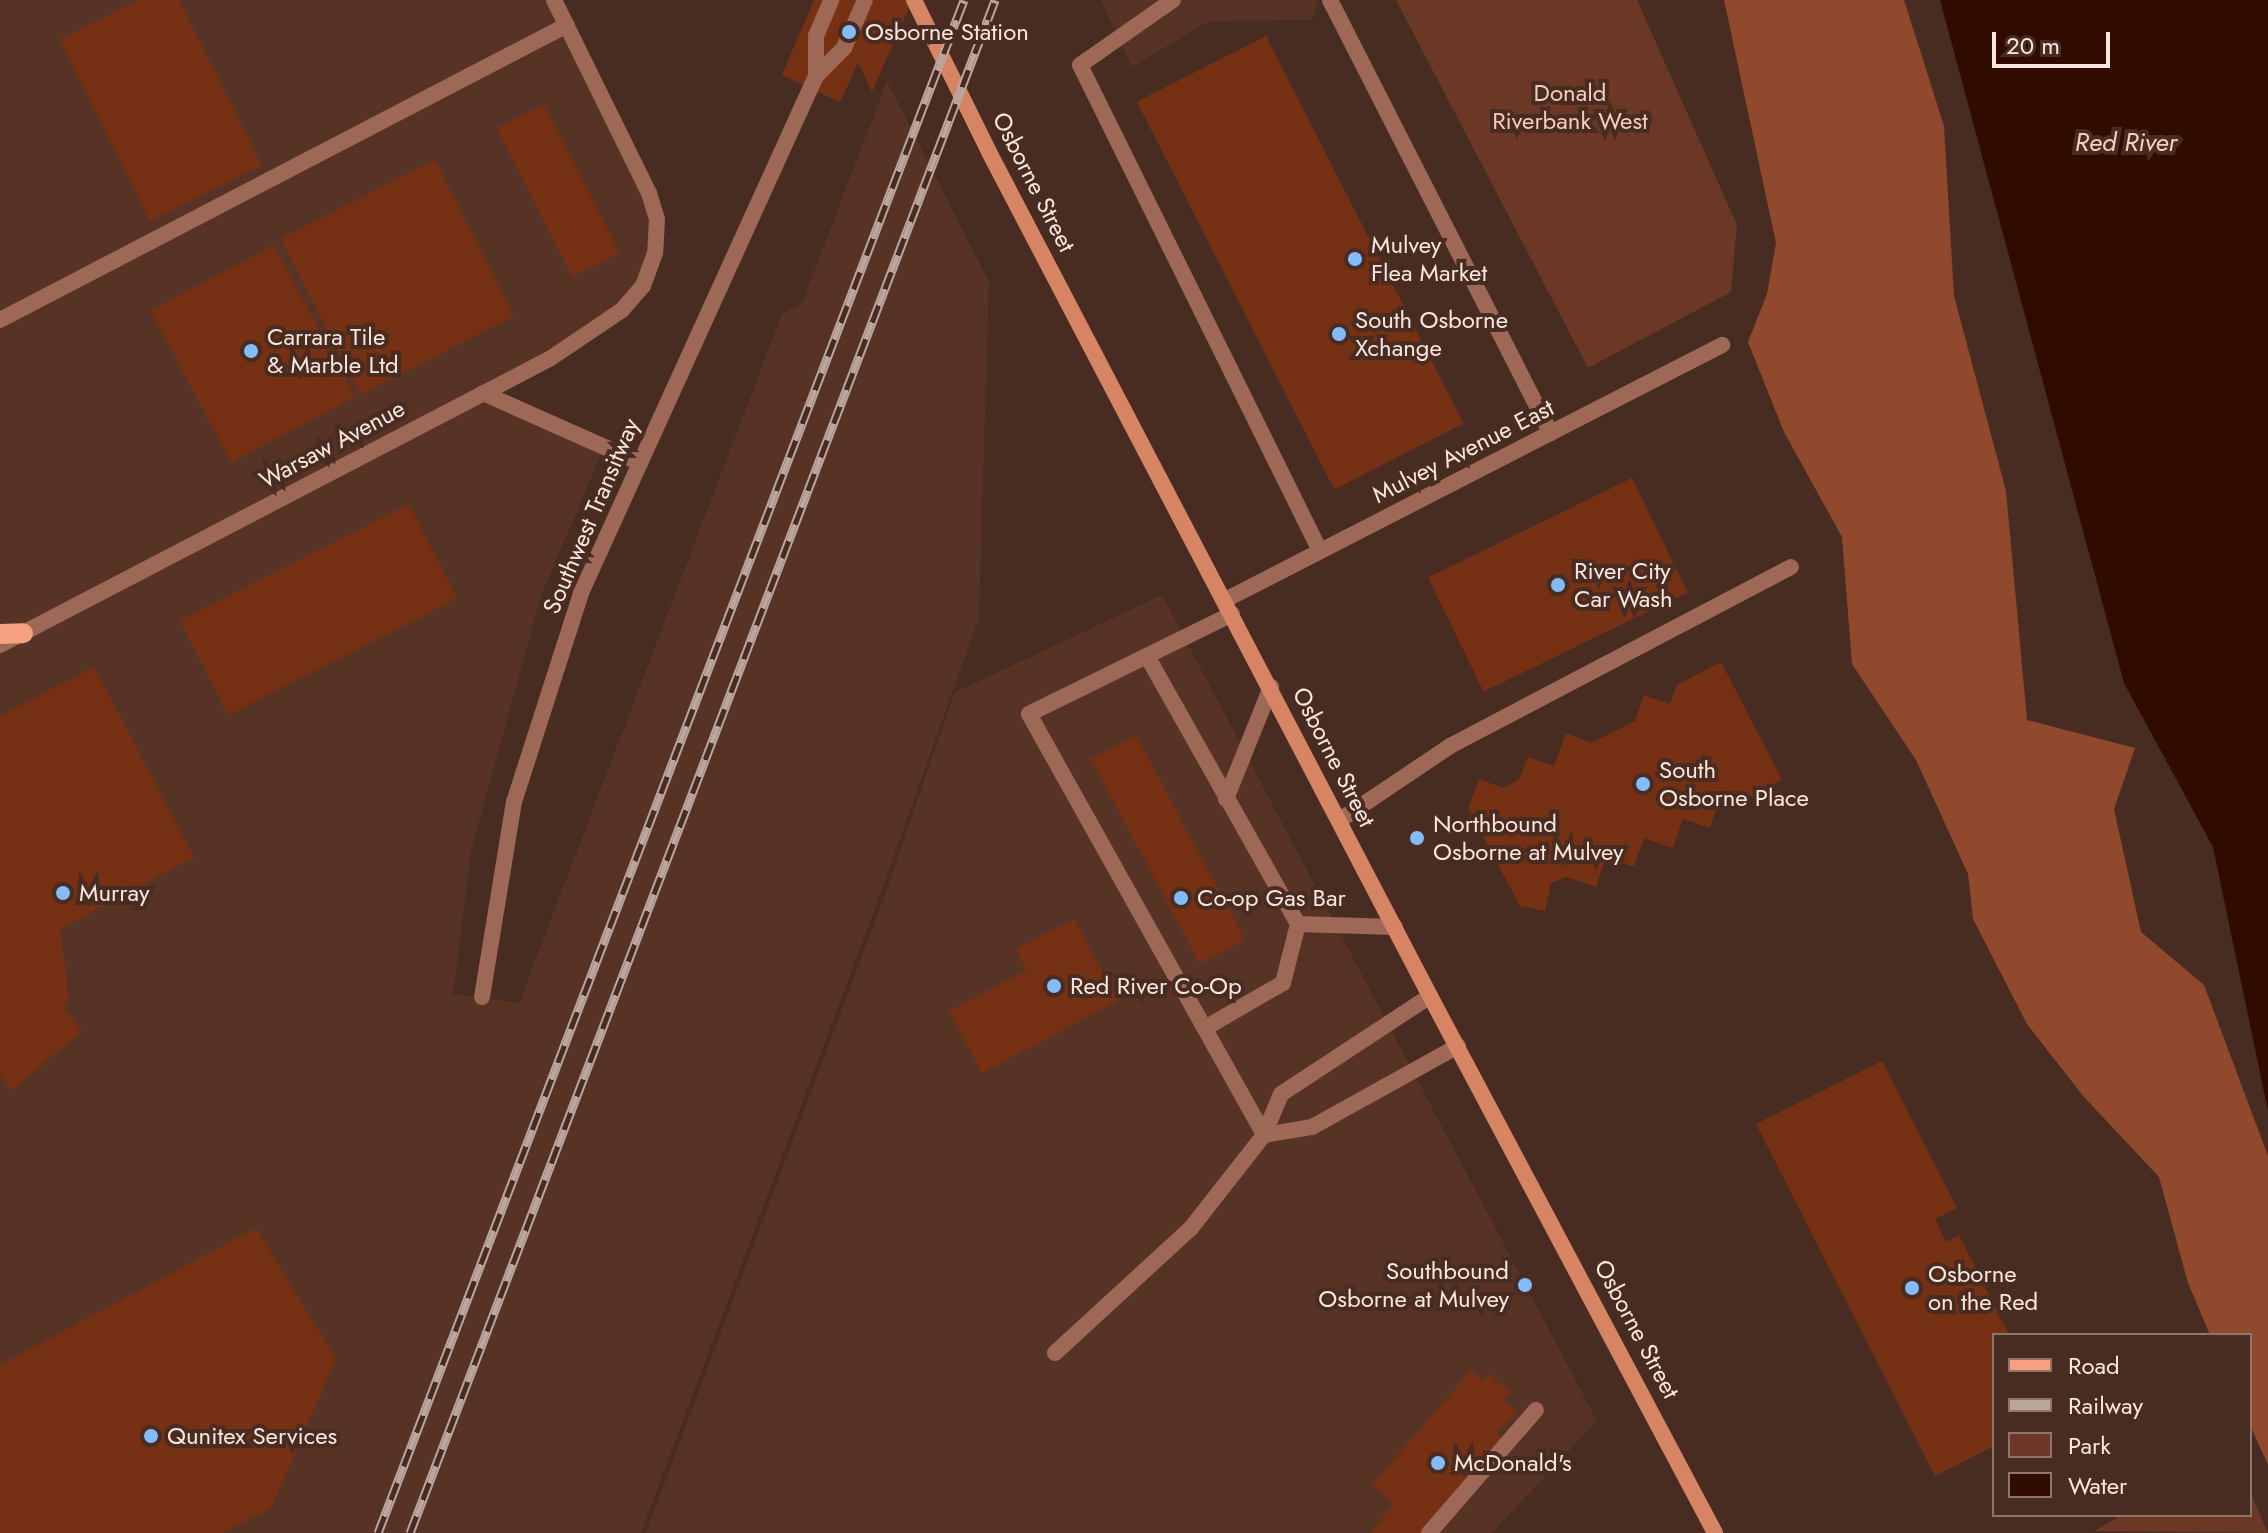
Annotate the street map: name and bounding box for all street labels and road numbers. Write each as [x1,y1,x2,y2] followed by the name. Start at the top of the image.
[986,107,1082,257] street label: Osborne Street
[1368,393,1558,509] street label: Mulvey Avenue East
[254,394,410,494] street label: Warsaw Avenue
[537,414,645,618] street label: Southwest Transitway
[1286,682,1382,832] street label: Osborne Street
[1588,1255,1686,1403] street label: Osborne Street

